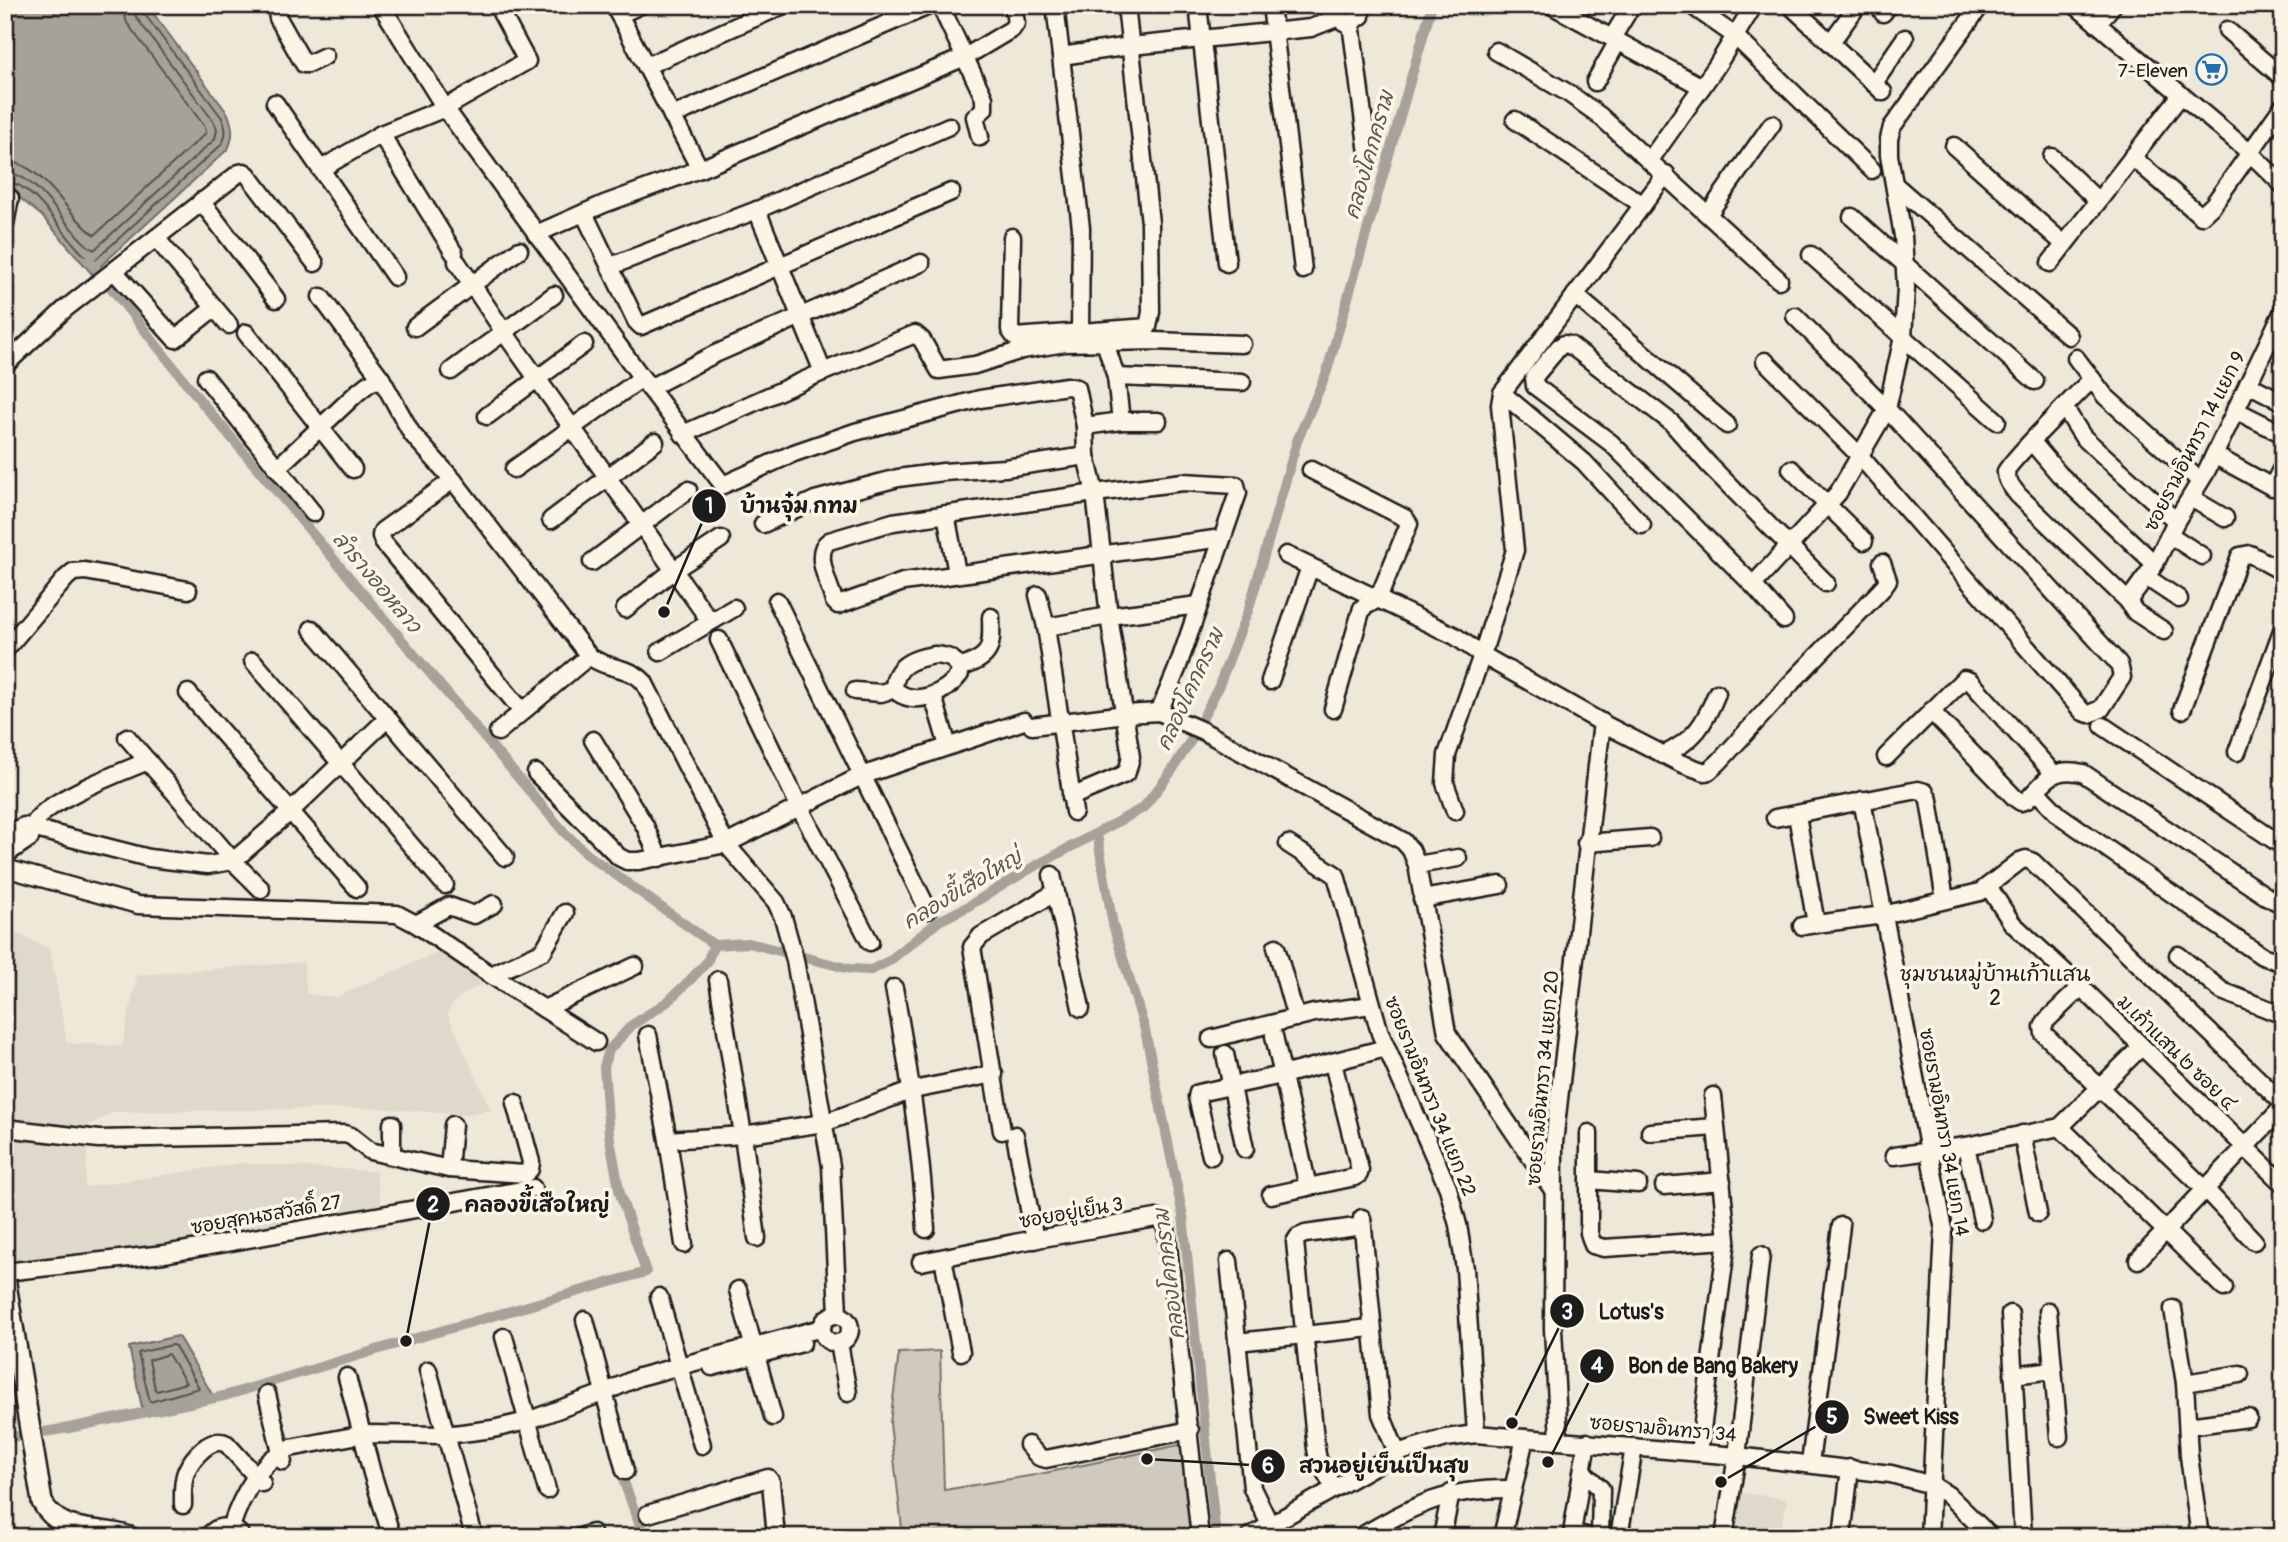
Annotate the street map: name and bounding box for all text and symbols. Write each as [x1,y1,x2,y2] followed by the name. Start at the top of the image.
[2194,53,2228,87] supermarket icon: 7-Eleven
[2118,59,2188,83] place label: 7-Eleven
[1337,86,1401,222] water label: คลองโคกคราม
[2139,347,2251,536] street label: ซอยรามอินทรา 14 แยก 9
[691,485,871,527] callout: บ้านจุ๋ม กทม
[740,491,858,522] text: บ้านจุ๋ม กทม
[705,493,713,520] text: 1
[326,526,428,640] water label: ลำรางออหลาว
[1149,622,1231,755] water label: คลองโคกคราม
[894,835,1030,935] water label: คลองขี้เสือใหญ่
[1900,961,2090,1012] district label: ชุมชนหมู่บ้านเก้าแสน 2
[1522,969,1564,1187] street label: ซอยรามอินทรา 34 แยก 20
[2112,990,2241,1116] street label: ม.เก้าแสน ๒ ซอย ๔
[1379,993,1481,1200] street label: ซอยรามอินทรา 34 แยก 22
[1914,1026,1974,1238] street label: ซอยรามอินทรา 34 แยก 14
[416,1183,624,1225] callout: คลองขี้เสือใหญ่
[465,1184,609,1219] text: คลองขี้เสือใหญ่
[188,1185,344,1242] street label: ซอยสุคนธสวัสดิ์ 27
[1017,1191,1125,1236] street label: ซอยอยู่เย็น 3
[427,1192,439,1219] text: 2
[1147,1205,1191,1341] water label: คลองโคกคราม
[1550,1290,1678,1332] callout: Lotus's
[1561,1299,1573,1326] text: 3
[1598,1299,1664,1326] text: Lotus's
[1579,1345,1812,1387] callout: Bon de Bang Bakery
[1591,1353,1604,1380] text: 4
[1628,1353,1798,1380] text: Bon de Bang Bakery
[1814,1396,1972,1438] callout: Sweet Kiss
[1826,1404,1838,1431] text: 5
[1863,1404,1959,1431] text: Sweet Kiss
[1588,1411,1737,1447] street label: ซอยรามอินทรา 34
[1250,1445,1484,1487] callout: สวนอยู่เย็นเป็นสุข
[1299,1451,1469,1482] text: สวนอยู่เย็นเป็นสุข
[1262,1453,1274,1480] text: 6

